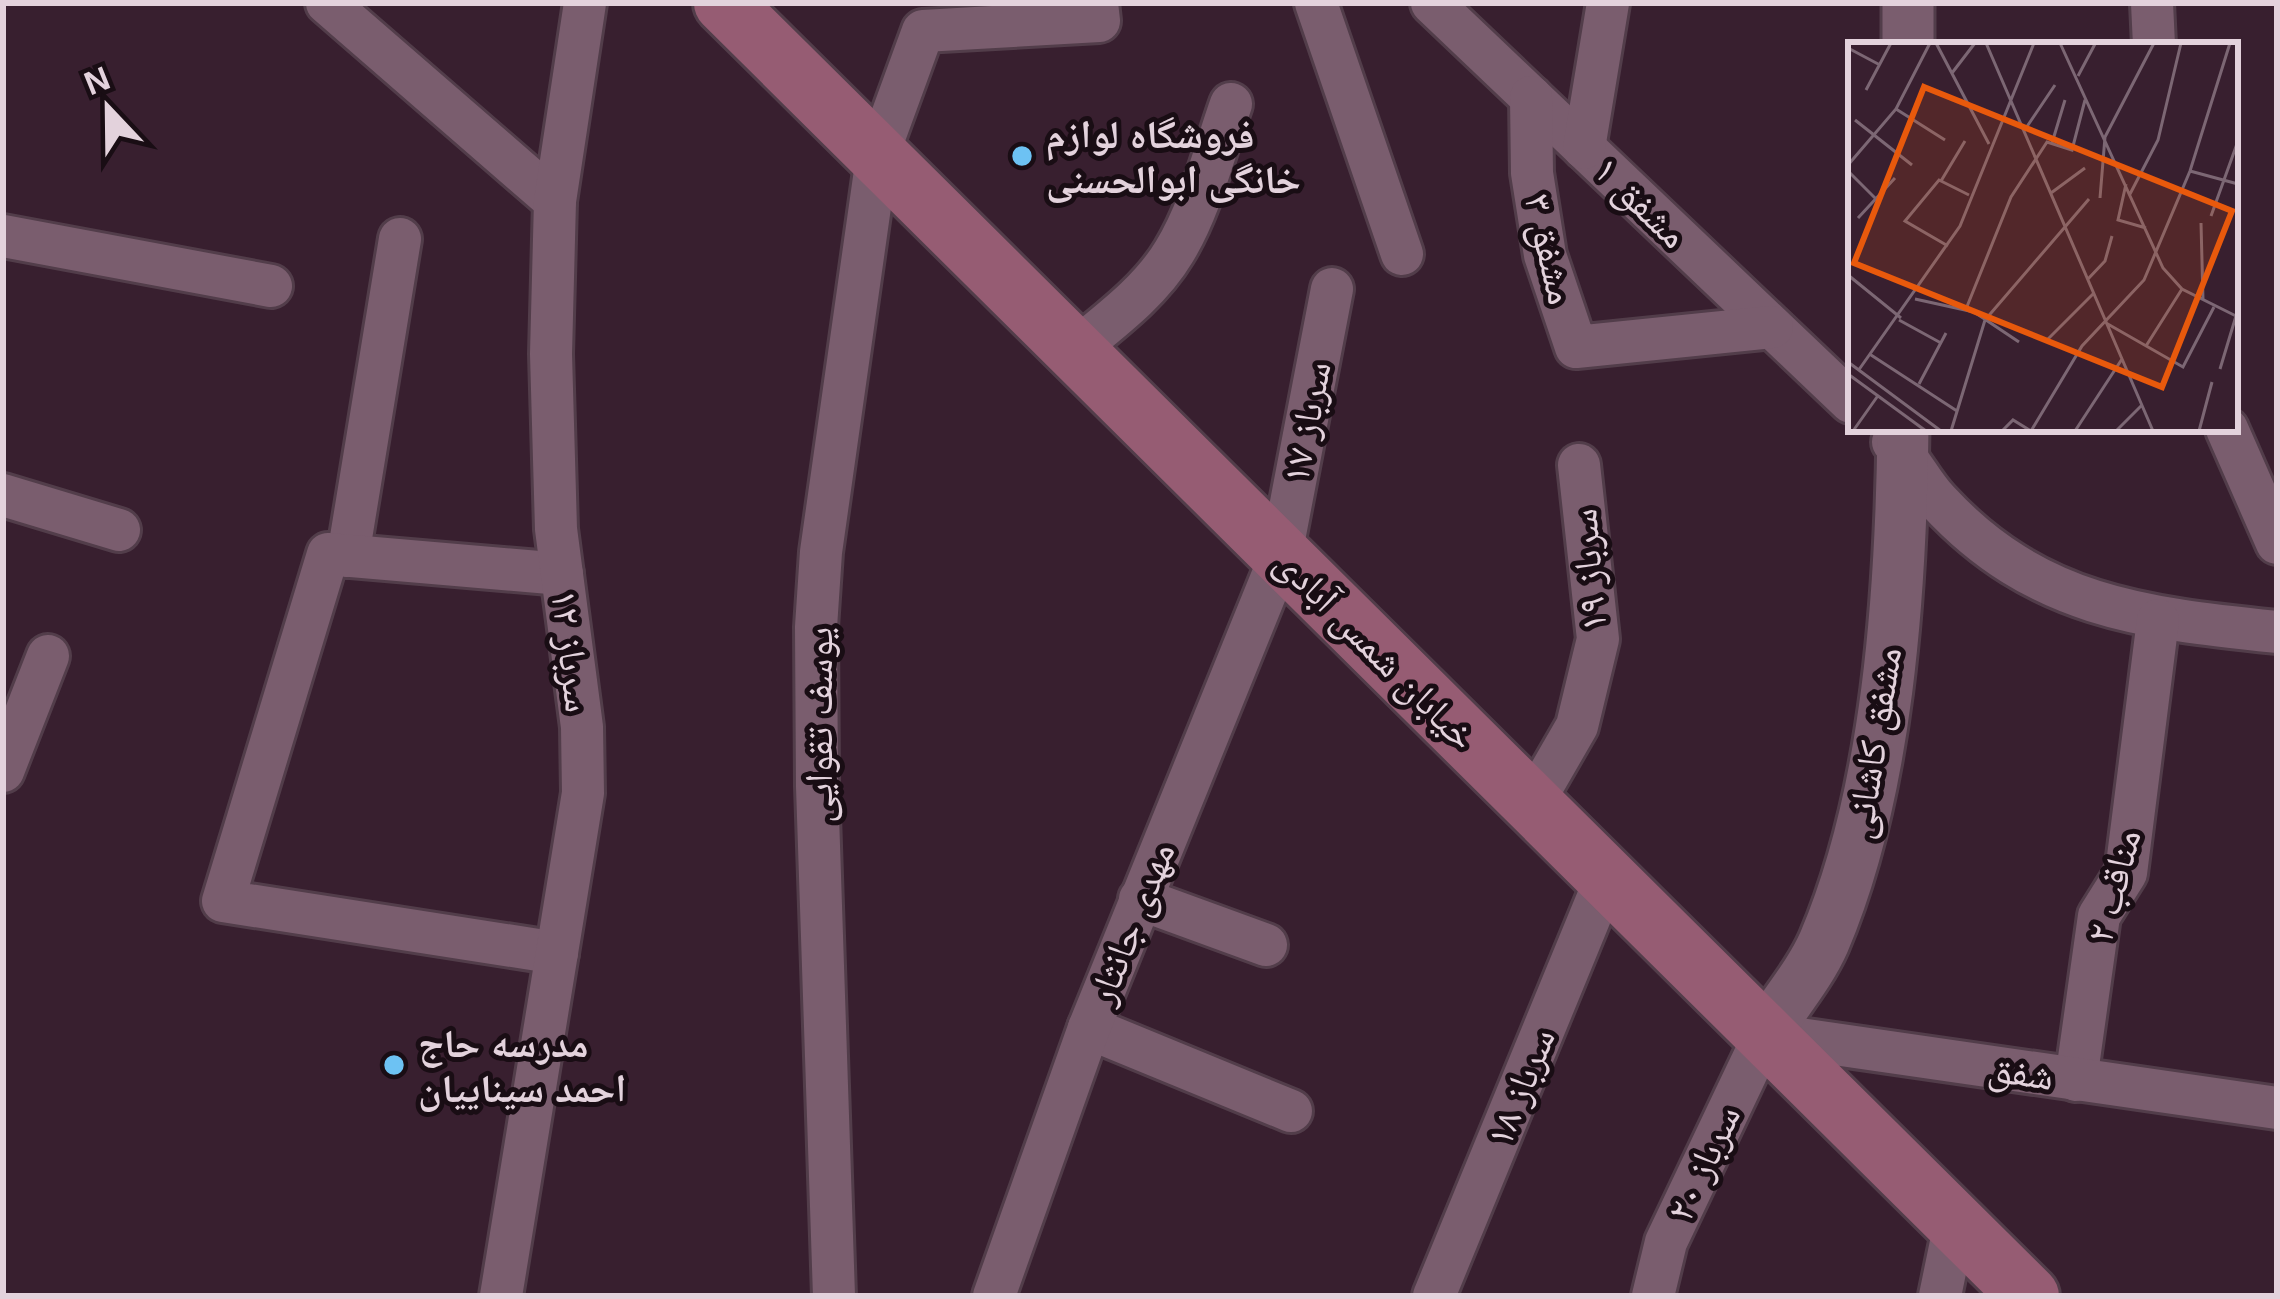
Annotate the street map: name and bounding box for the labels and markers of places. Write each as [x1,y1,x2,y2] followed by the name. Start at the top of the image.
[1046,113,1301,203] place label: فروشگاه لوازم خانگی ابوالحسنی
[1009,143,1035,169] marker: فروشگاه لوازم خانگی ابوالحسنی
[418,1022,626,1112] place label: مدرسه حاج احمد سیناییان
[381,1052,407,1078] marker: مدرسه حاج احمد سیناییان

